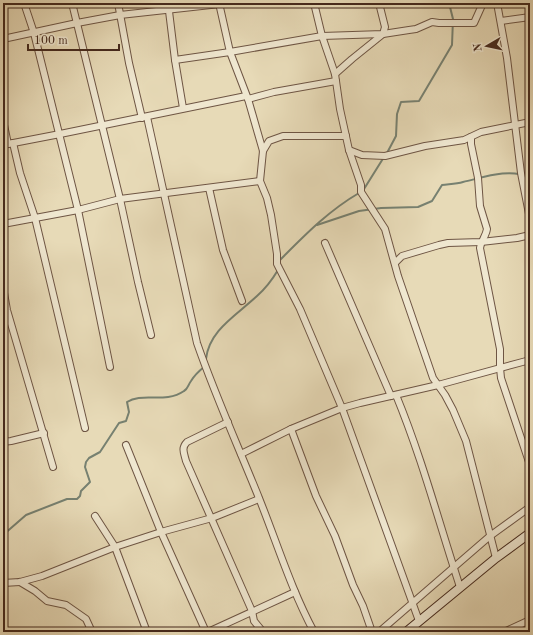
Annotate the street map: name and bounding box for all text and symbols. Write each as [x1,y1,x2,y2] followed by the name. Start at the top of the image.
[28,26,119,52] scale bar
[467,26,507,66] north arrow
[34,35,68,47] text: 100 m
[472,42,485,52] text: N

